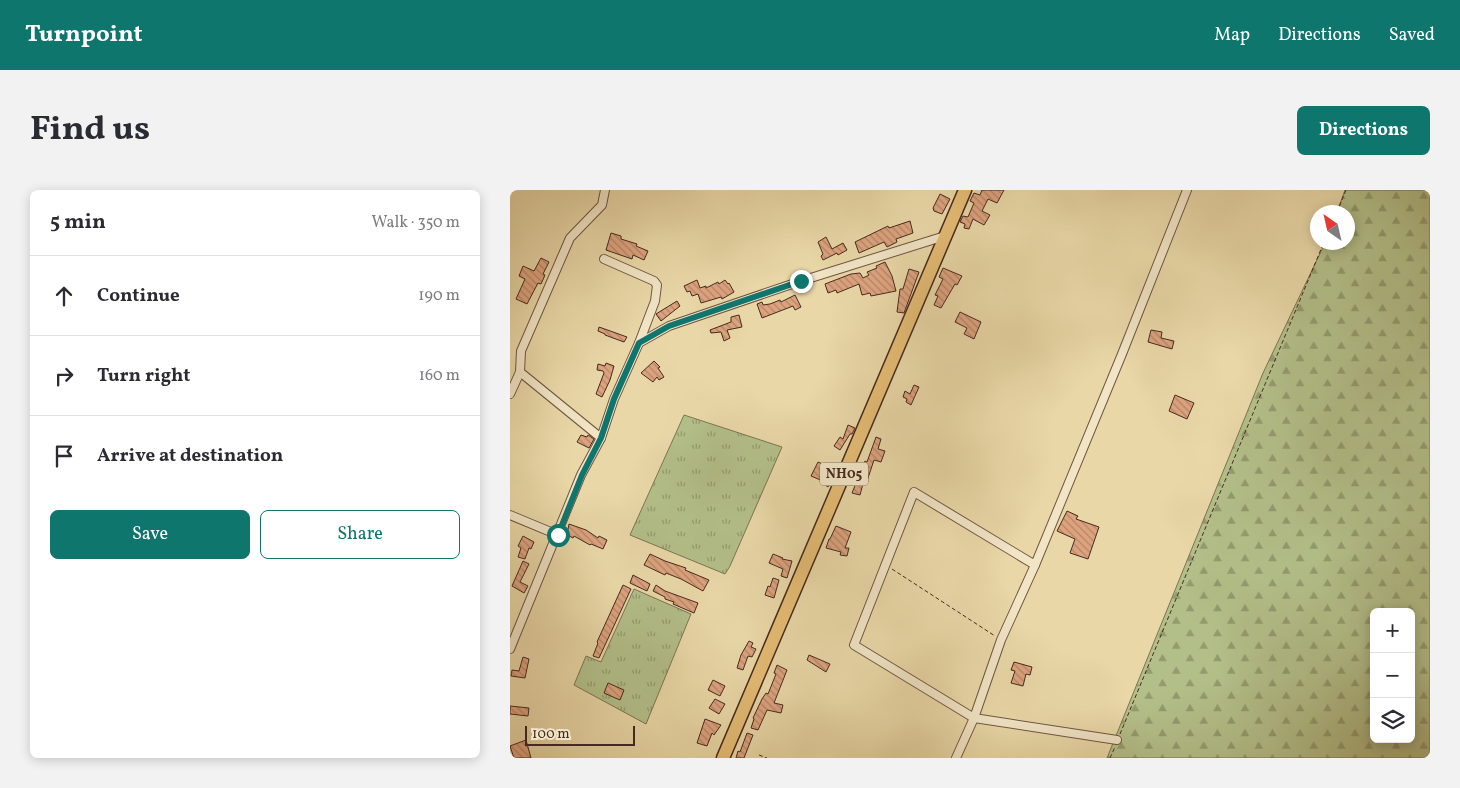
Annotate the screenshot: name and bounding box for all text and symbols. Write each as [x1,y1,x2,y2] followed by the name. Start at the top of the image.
[25,18,143,52] text: Turnpoint
[1214,23,1250,48] text: Map
[1278,23,1361,48] text: Directions
[1389,23,1435,48] text: Saved
[30,106,150,154] text: Find us
[1297,106,1430,155] button: Directions
[1310,205,1355,250] north arrow
[50,208,106,237] text: 5 min
[372,212,460,234] text: Walk · 350 m
[790,270,813,293] route end
[50,282,78,310] icon: ahead
[97,283,180,309] text: Continue
[418,285,460,307] text: 190 m
[50,362,78,390] icon: right
[97,363,190,389] text: Turn right
[419,365,460,387] text: 160 m
[50,442,78,470] icon: arrive
[97,443,283,469] text: Arrive at destination
[820,462,868,486] road number: NH05
[50,510,250,559] button: Save
[260,510,460,559] button: Share
[547,524,570,547] route start
[1370,608,1415,743] map controls
[1370,608,1415,653] button: +
[1370,653,1415,698] button: −
[1370,698,1415,743] button: layers
[525,723,635,746] scale bar
[532,725,570,744] text: 100 m

